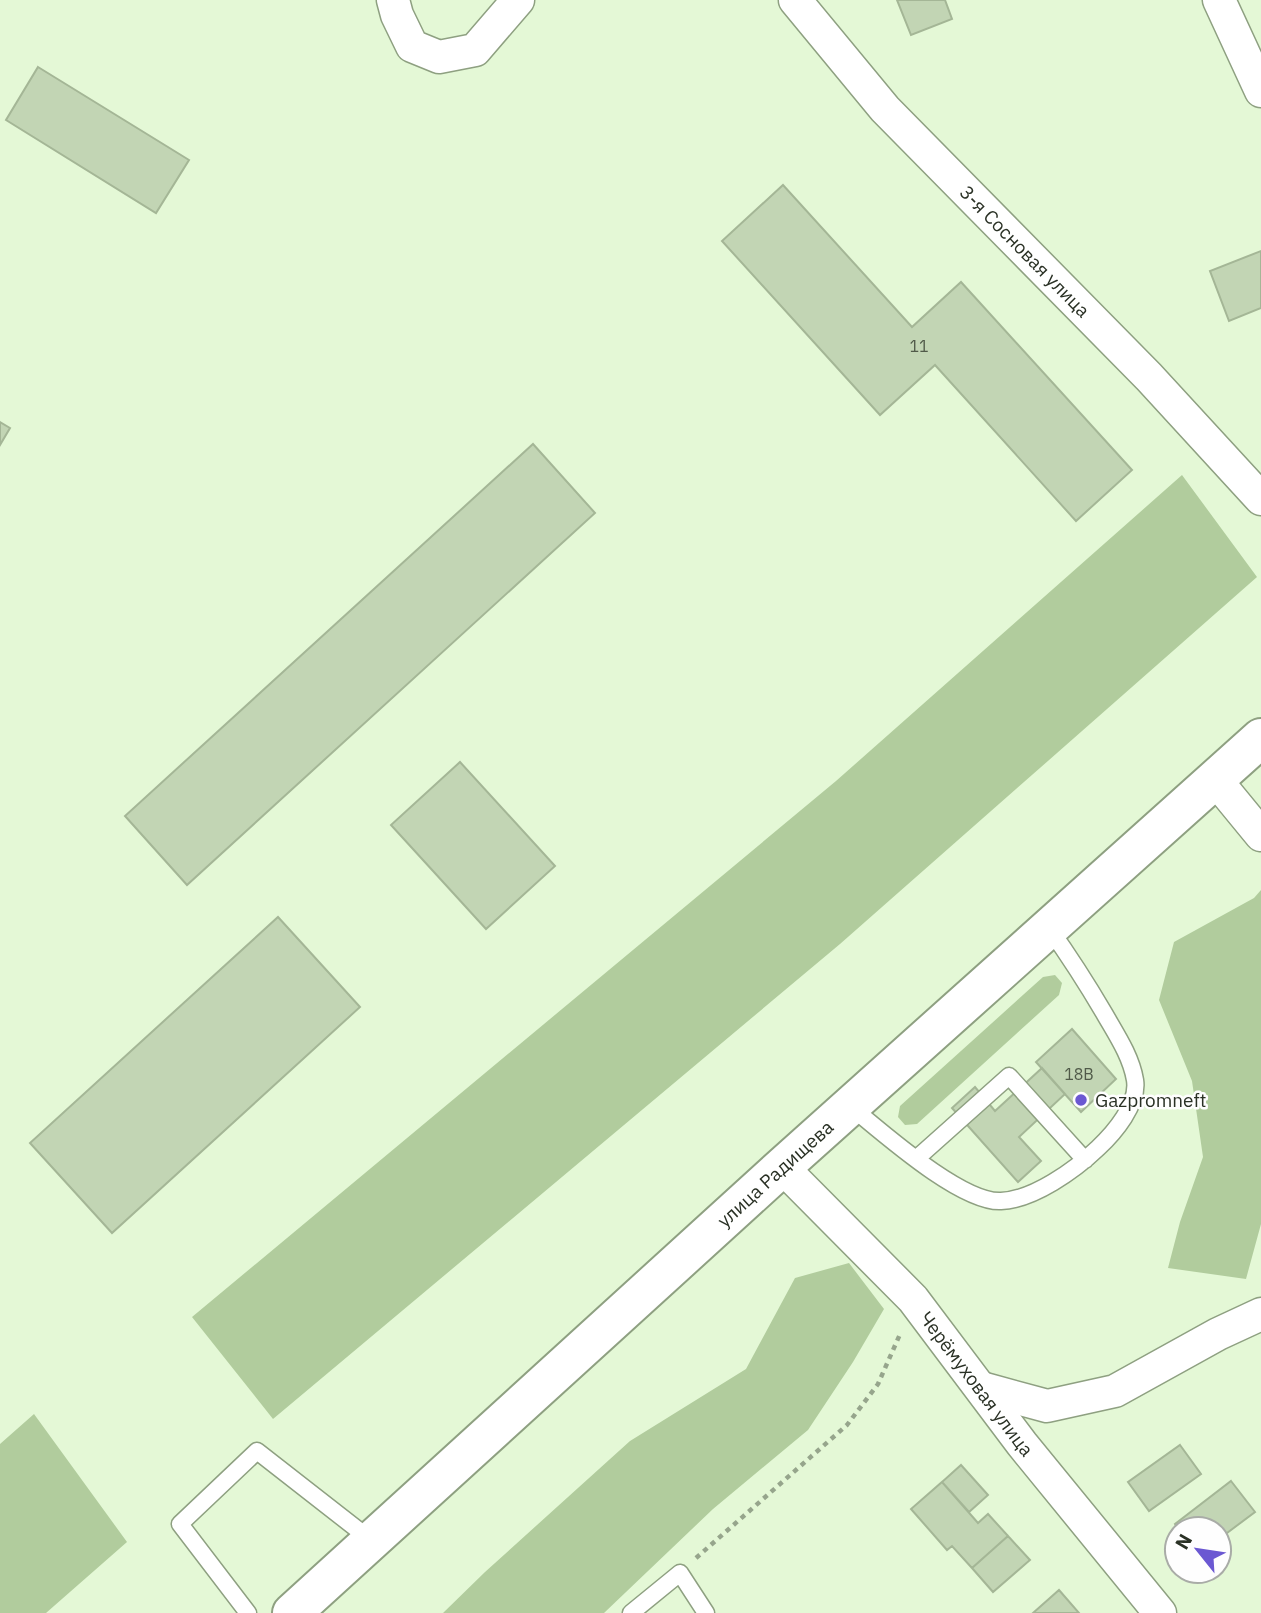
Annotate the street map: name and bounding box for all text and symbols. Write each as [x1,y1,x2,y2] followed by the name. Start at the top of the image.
[955,180,1095,322] street label: 3-я Сосновая улица
[909,336,929,356] house number: 11
[1064,1064,1094,1084] house number: 18В
[1095,1088,1206,1112] place label: Gazpromneft
[1073,1092,1089,1108] marker: Gazpromneft
[712,1115,838,1232] street label: улица Радищева
[915,1307,1039,1461] street label: Черёмуховая улица
[1163,1515,1233,1585] north arrow
[1169,1530,1197,1553] text: N

